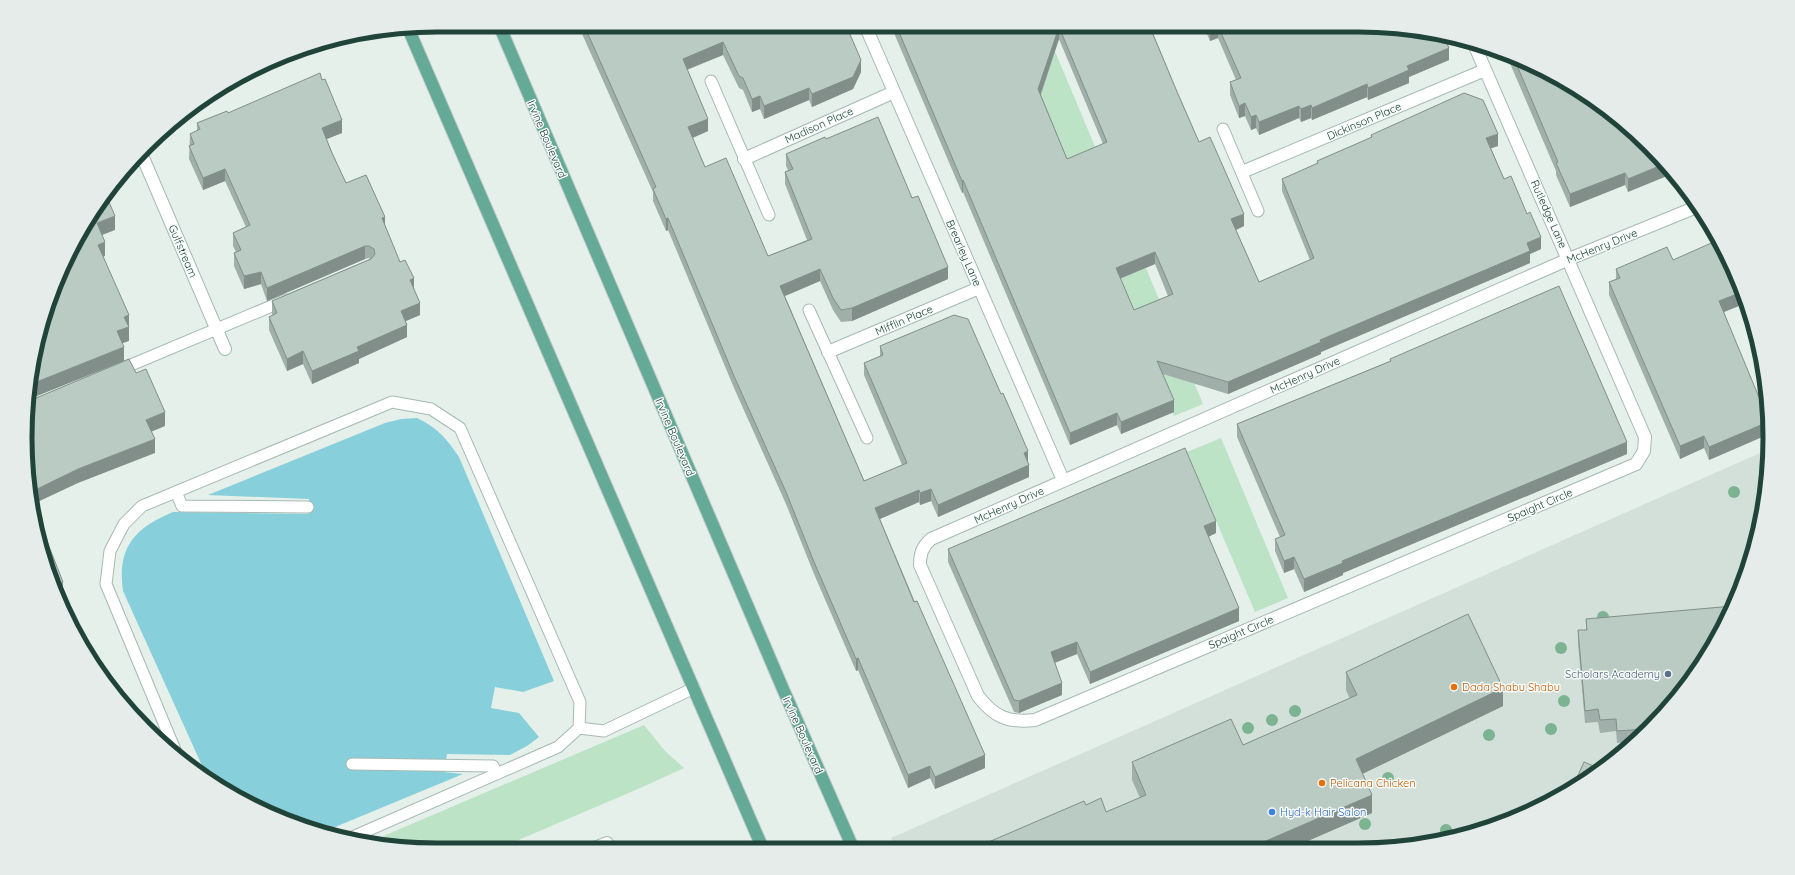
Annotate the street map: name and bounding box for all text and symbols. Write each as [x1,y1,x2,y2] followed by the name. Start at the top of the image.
[524,98,570,180] street label: Irvine Boulevard
[1325,99,1403,143] street label: Dickinson Place
[783,104,855,146] street label: Madison Place
[1528,178,1570,250] street label: Rutledge Lane
[943,218,985,288] street label: Brearley Lane
[166,222,200,280] street label: Gulfstream
[1564,225,1640,267] street label: McHenry Drive
[873,302,935,338] street label: Mifflin Place
[1268,353,1342,397] street label: McHenry Drive
[652,396,698,478] street label: Irvine Boulevard
[972,483,1046,527] street label: McHenry Drive
[1505,485,1575,525] street label: Spaight Circle
[1206,612,1276,652] street label: Spaight Circle
[1565,667,1660,681] place label: Scholars Academy
[1663,669,1673,679] marker: Scholars Academy
[1462,680,1560,694] place label: Dada Shabu Shabu
[1449,682,1459,692] marker: Dada Shabu Shabu
[780,694,826,776] street label: Irvine Boulevard
[1330,776,1416,790] place label: Pelicana Chicken
[1317,778,1327,788] marker: Pelicana Chicken
[1280,805,1366,819] place label: Hyd-k Hair Salon
[1267,807,1277,817] marker: Hyd-k Hair Salon

